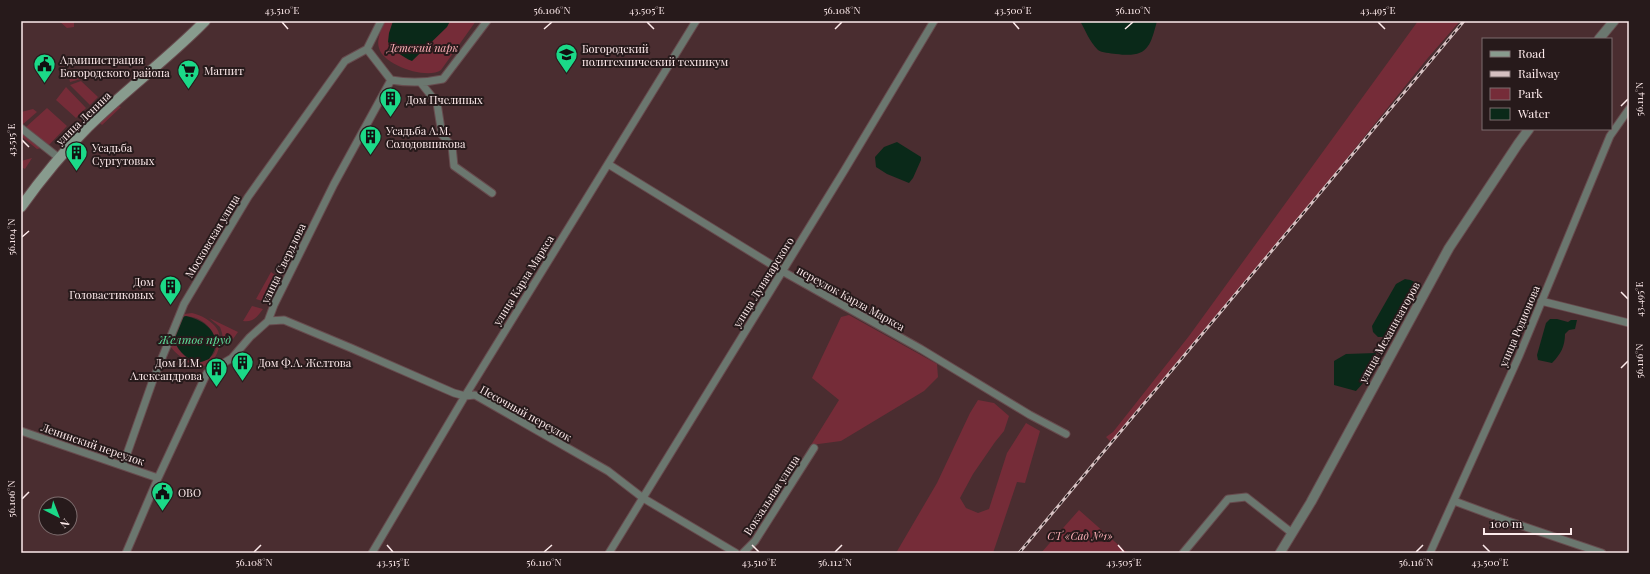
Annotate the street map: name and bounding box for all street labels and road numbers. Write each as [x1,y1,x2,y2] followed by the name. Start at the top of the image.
[51,88,114,149] street label: улица Ленина
[181,191,243,280] street label: Московская улица
[257,220,309,306] street label: улица Свердлова
[489,232,557,329] street label: улица Карла Маркса
[729,234,797,331] street label: улица Луначарского
[794,262,908,334] street label: переулок Карла Маркса
[1355,279,1423,386] street label: улица Механизаторов
[1495,283,1543,370] street label: улица Родионова
[478,382,575,445] street label: Песочный переулок
[38,419,147,469] street label: Ленинский переулок
[740,452,803,538] street label: Вокзальная улица

